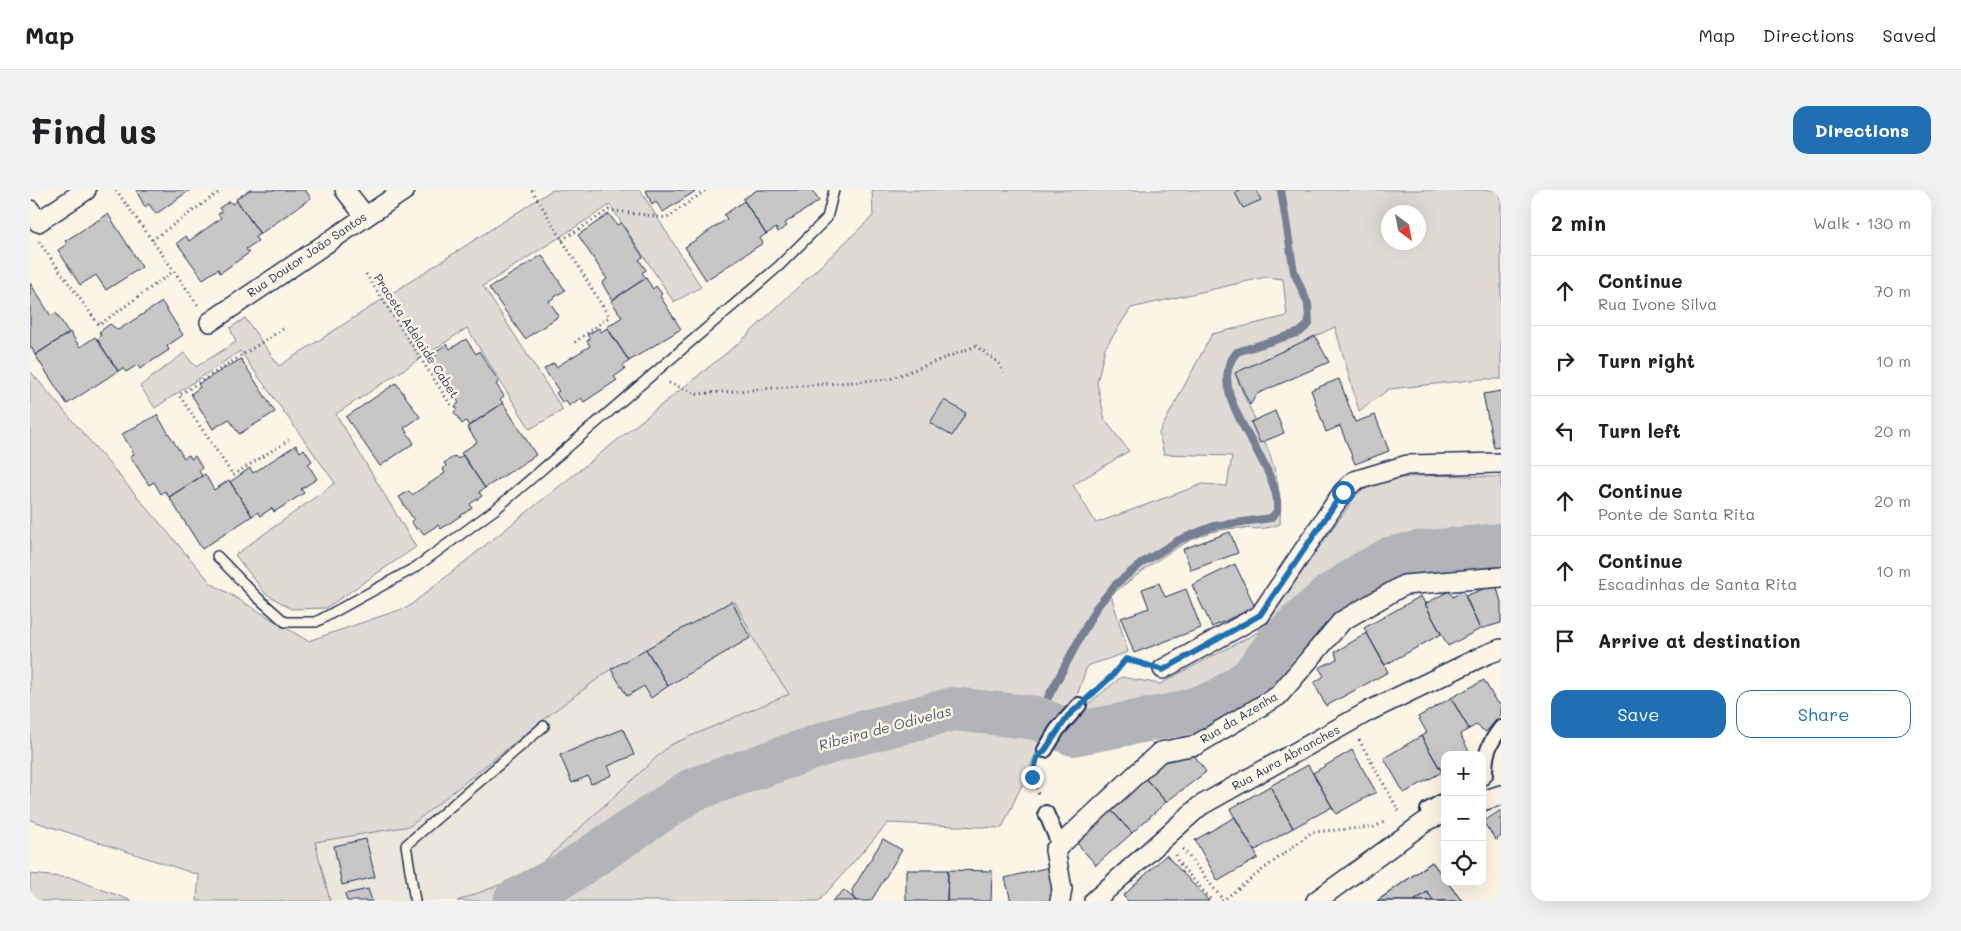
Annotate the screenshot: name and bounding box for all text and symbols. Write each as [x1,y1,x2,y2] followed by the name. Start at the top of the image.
[25,19,74,50] text: Map
[1698,23,1735,47] text: Map
[1763,23,1855,47] text: Directions
[1883,23,1936,47] text: Saved
[1793,106,1931,154] button: Directions
[30,107,157,153] text: Find us
[1381,205,1426,250] north arrow
[244,208,369,300] street label: Rua Doutor João Santos
[1551,209,1606,236] text: 2 min
[1813,212,1911,233] text: Walk · 130 m
[1598,268,1683,293] text: Continue
[371,270,463,400] street label: Praceta Adelaide Cabet
[1551,277,1579,305] icon: ahead
[1874,280,1911,301] text: 70 m
[1598,293,1717,314] text: Rua Ivone Silva
[1551,347,1579,375] icon: right
[1598,348,1695,373] text: Turn right
[1876,350,1911,371] text: 10 m
[1551,417,1579,445] icon: left
[1598,418,1681,443] text: Turn left
[1874,420,1911,441] text: 20 m
[1598,478,1683,503] text: Continue
[1332,481,1355,504] route start
[1551,487,1579,515] icon: ahead
[1874,490,1911,511] text: 20 m
[1598,503,1756,524] text: Ponte de Santa Rita
[1598,548,1683,573] text: Continue
[1551,557,1579,585] icon: ahead
[1876,560,1911,581] text: 10 m
[1598,573,1797,594] text: Escadinhas de Santa Rita
[1551,627,1579,655] icon: arrive
[1598,628,1801,653] text: Arrive at destination
[1197,688,1280,747] street label: Rua da Azenha
[1551,690,1726,738] button: Save
[1736,690,1911,738] button: Share
[816,701,954,754] water label: Ribeira de Odivelas
[1229,721,1342,793] street label: Rua Aura Abranches
[1441,751,1486,886] map controls
[1441,751,1486,796] button: +
[1021,766,1044,789] route end
[1441,796,1486,841] button: −
[1441,841,1486,886] button: locate

